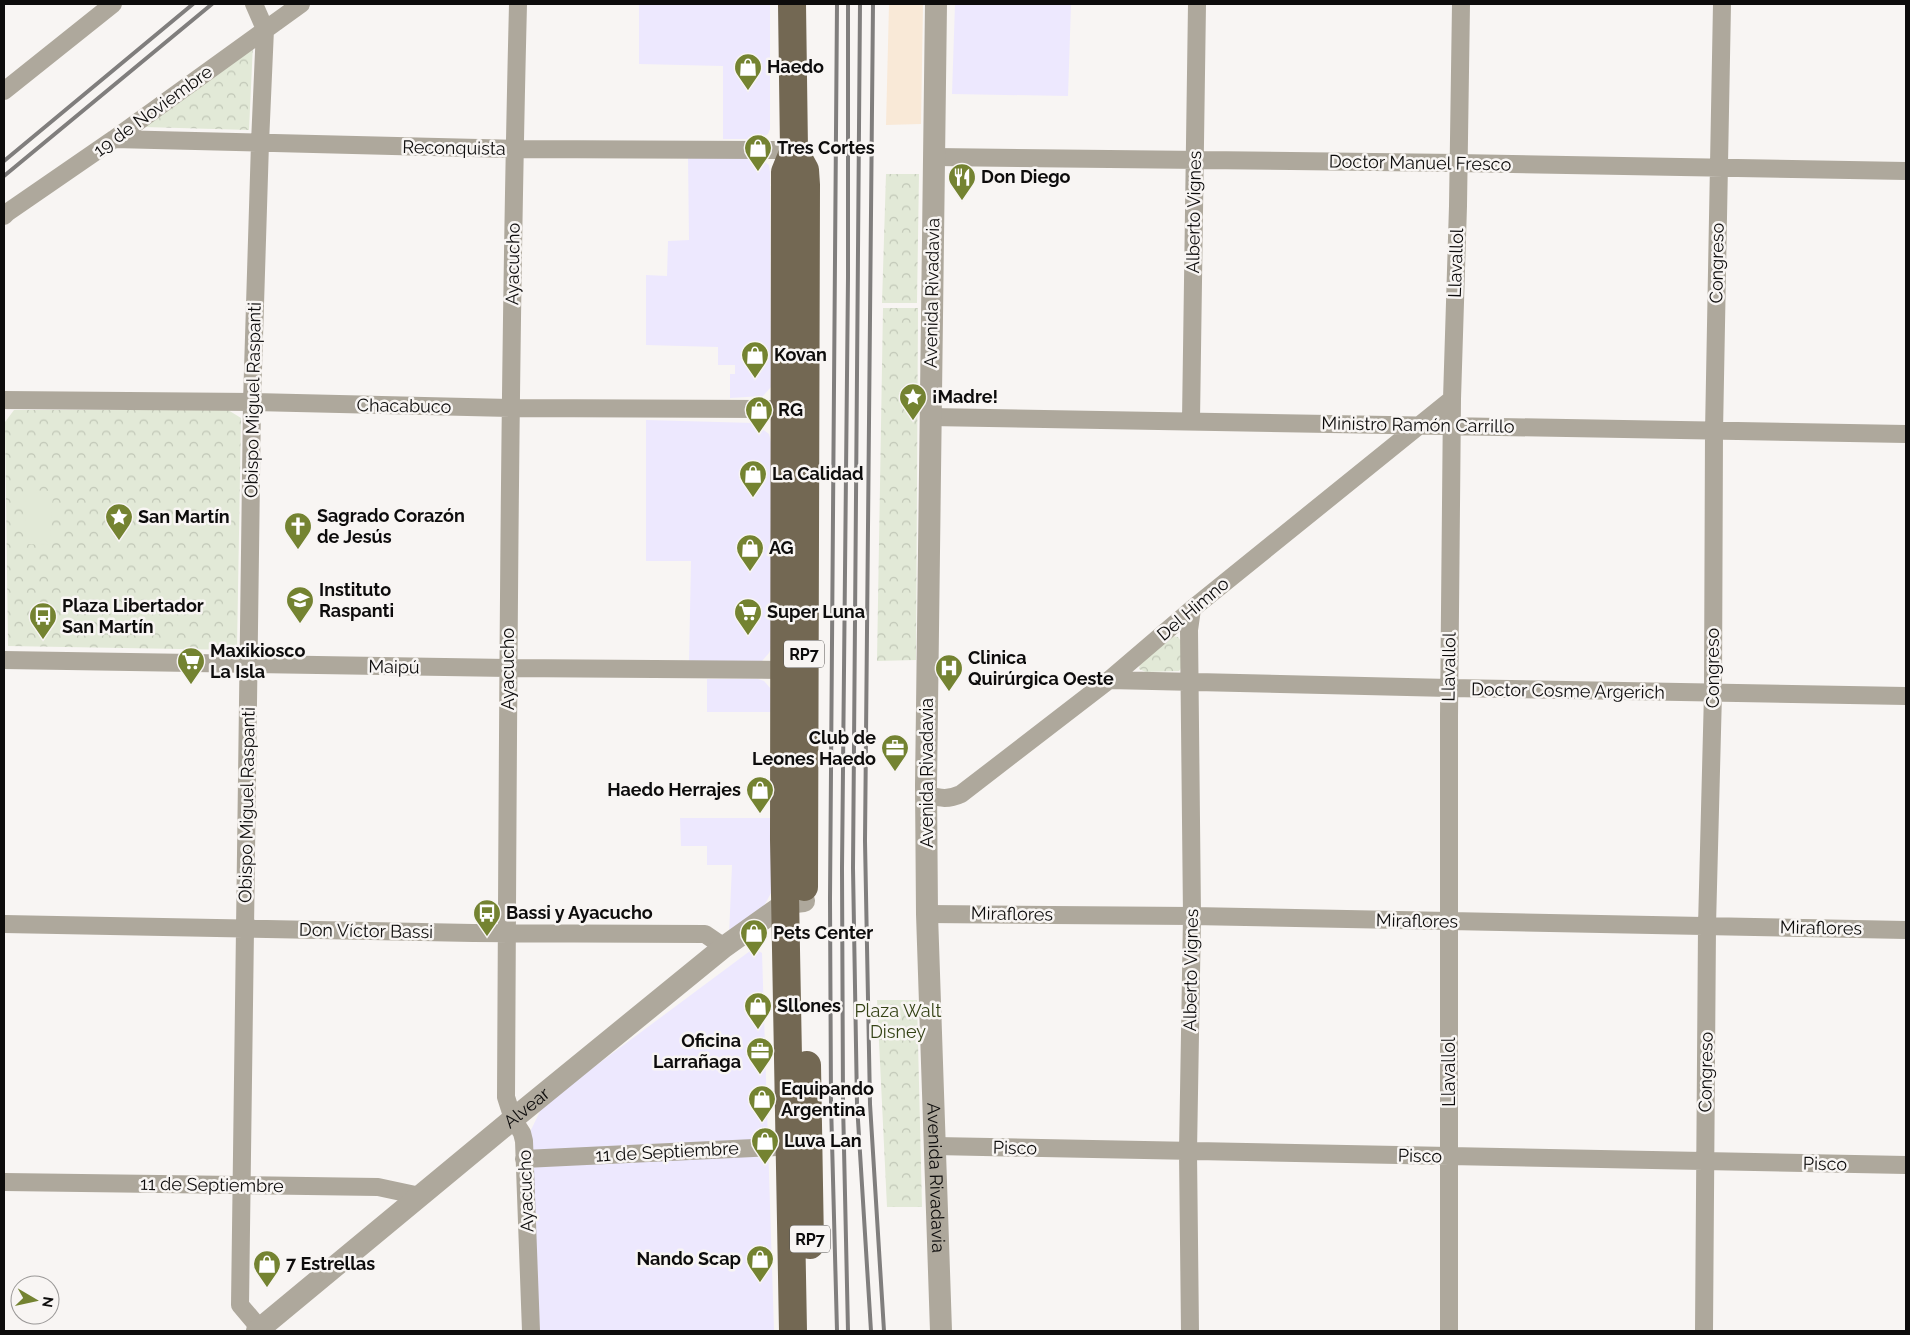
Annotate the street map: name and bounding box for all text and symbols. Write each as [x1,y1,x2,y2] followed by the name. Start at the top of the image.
[733,52,763,91] shop icon: Haedo
[767,56,824,77] place label: Haedo
[89,60,217,161] street label: 19 de Noviembre
[743,133,773,172] shop icon: Tres Cortes
[402,136,506,159] street label: Reconquista
[777,137,875,158] place label: Tres Cortes
[1182,150,1205,273] street label: Alberto Vignes
[1329,150,1512,175] street label: Doctor Manuel Fresco
[947,162,977,201] restaurant icon: Don Diego
[981,166,1071,187] place label: Don Diego
[920,218,943,368] street label: Avenida Rivadavia
[501,222,524,305] street label: Ayacucho
[1705,222,1728,304] street label: Congreso
[1444,228,1467,298] street label: Llavallol
[240,302,265,498] street label: Obispo Miguel Raspanti
[740,340,770,379] shop icon: Kovan
[774,344,827,365] place label: Kovan
[898,382,928,421] place icon: ¡Madre!
[932,386,998,407] place label: ¡Madre!
[357,394,452,417] street label: Chacabuco
[744,395,774,434] shop icon: RG
[778,399,803,420] place label: RG
[1321,412,1515,437] street label: Ministro Ramón Carrillo
[738,459,768,498] shop icon: La Calidad
[772,463,864,484] place label: La Calidad
[104,502,134,541] place icon: San Martín
[317,505,465,547] place label: Sagrado Corazón de Jesús
[138,506,230,527] place label: San Martín
[283,511,313,550] church icon: Sagrado Corazón de Jesús
[735,533,765,572] shop icon: AG
[769,537,794,558] place label: AG
[1152,572,1233,645] street label: Del Himno
[319,579,394,621] place label: Instituto Raspanti
[285,585,315,624] school or university icon: Instituto Raspanti
[62,595,204,637] place label: Plaza Libertador San Martín
[733,597,763,636] supermarket icon: Super Luna
[28,601,58,640] bus stop icon: Plaza Libertador San Martín
[767,601,865,622] place label: Super Luna
[497,627,518,710] street label: Ayacucho
[1702,627,1723,708] street label: Congreso
[1437,632,1460,702] street label: Llavallol
[210,640,305,682] place label: Maxikiosco La Isla
[784,641,824,668] road number: RP7
[176,646,206,685] supermarket icon: Maxikiosco La Isla
[968,647,1114,689] place label: Clinica Quirúrgica Oeste
[934,653,964,692] hospital icon: Clinica Quirúrgica Oeste
[368,656,420,677] street label: Maipú
[1471,678,1665,703] street label: Doctor Cosme Argerich
[916,698,937,848] street label: Avenida Rivadavia
[234,707,259,903] street label: Obispo Miguel Raspanti
[752,727,876,769] place label: Club de Leones Haedo
[880,733,910,772] office icon: Club de Leones Haedo
[745,775,775,814] shop icon: Haedo Herrajes
[607,779,741,800] place label: Haedo Herrajes
[472,898,502,937] bus stop icon: Bassi y Ayacucho
[506,902,653,923] place label: Bassi y Ayacucho
[971,902,1054,925] street label: Miraflores
[1179,908,1202,1031] street label: Alberto Vignes
[1376,909,1459,932] street label: Miraflores
[1780,916,1863,939] street label: Miraflores
[739,918,769,957] shop icon: Pets Center
[299,919,433,942] street label: Don Víctor Bassi
[773,922,873,943] place label: Pets Center
[743,991,773,1030] shop icon: Sllones
[777,995,841,1016] place label: Sllones
[854,1000,942,1042] park label: Plaza Walt Disney
[653,1030,741,1072] place label: Oficina Larrañaga
[1694,1031,1717,1113] street label: Congreso
[745,1036,775,1075] office icon: Oficina Larrañaga
[1438,1037,1459,1107] street label: Llavallol
[781,1078,874,1120] place label: Equipando Argentina
[499,1082,554,1132] street label: Alvear
[747,1084,777,1123] shop icon: Equipando Argentina
[923,1102,949,1253] street label: Avenida Rivadavia
[750,1126,780,1165] shop icon: Luva Lan
[784,1130,862,1151] place label: Luva Lan
[595,1137,740,1166] street label: 11 de Septiembre
[993,1137,1038,1158] street label: Pisco
[1398,1145,1443,1166] street label: Pisco
[514,1149,537,1233] street label: Ayacucho
[1803,1153,1848,1174] street label: Pisco
[140,1173,284,1196] street label: 11 de Septiembre
[790,1226,830,1252] road number: RP7
[745,1244,775,1283] shop icon: Nando Scap
[636,1248,741,1269] place label: Nando Scap
[252,1249,282,1288] shop icon: 7 Estrellas
[286,1253,375,1274] place label: 7 Estrellas
[10,1275,60,1325] north arrow
[39,1296,57,1309] text: N

